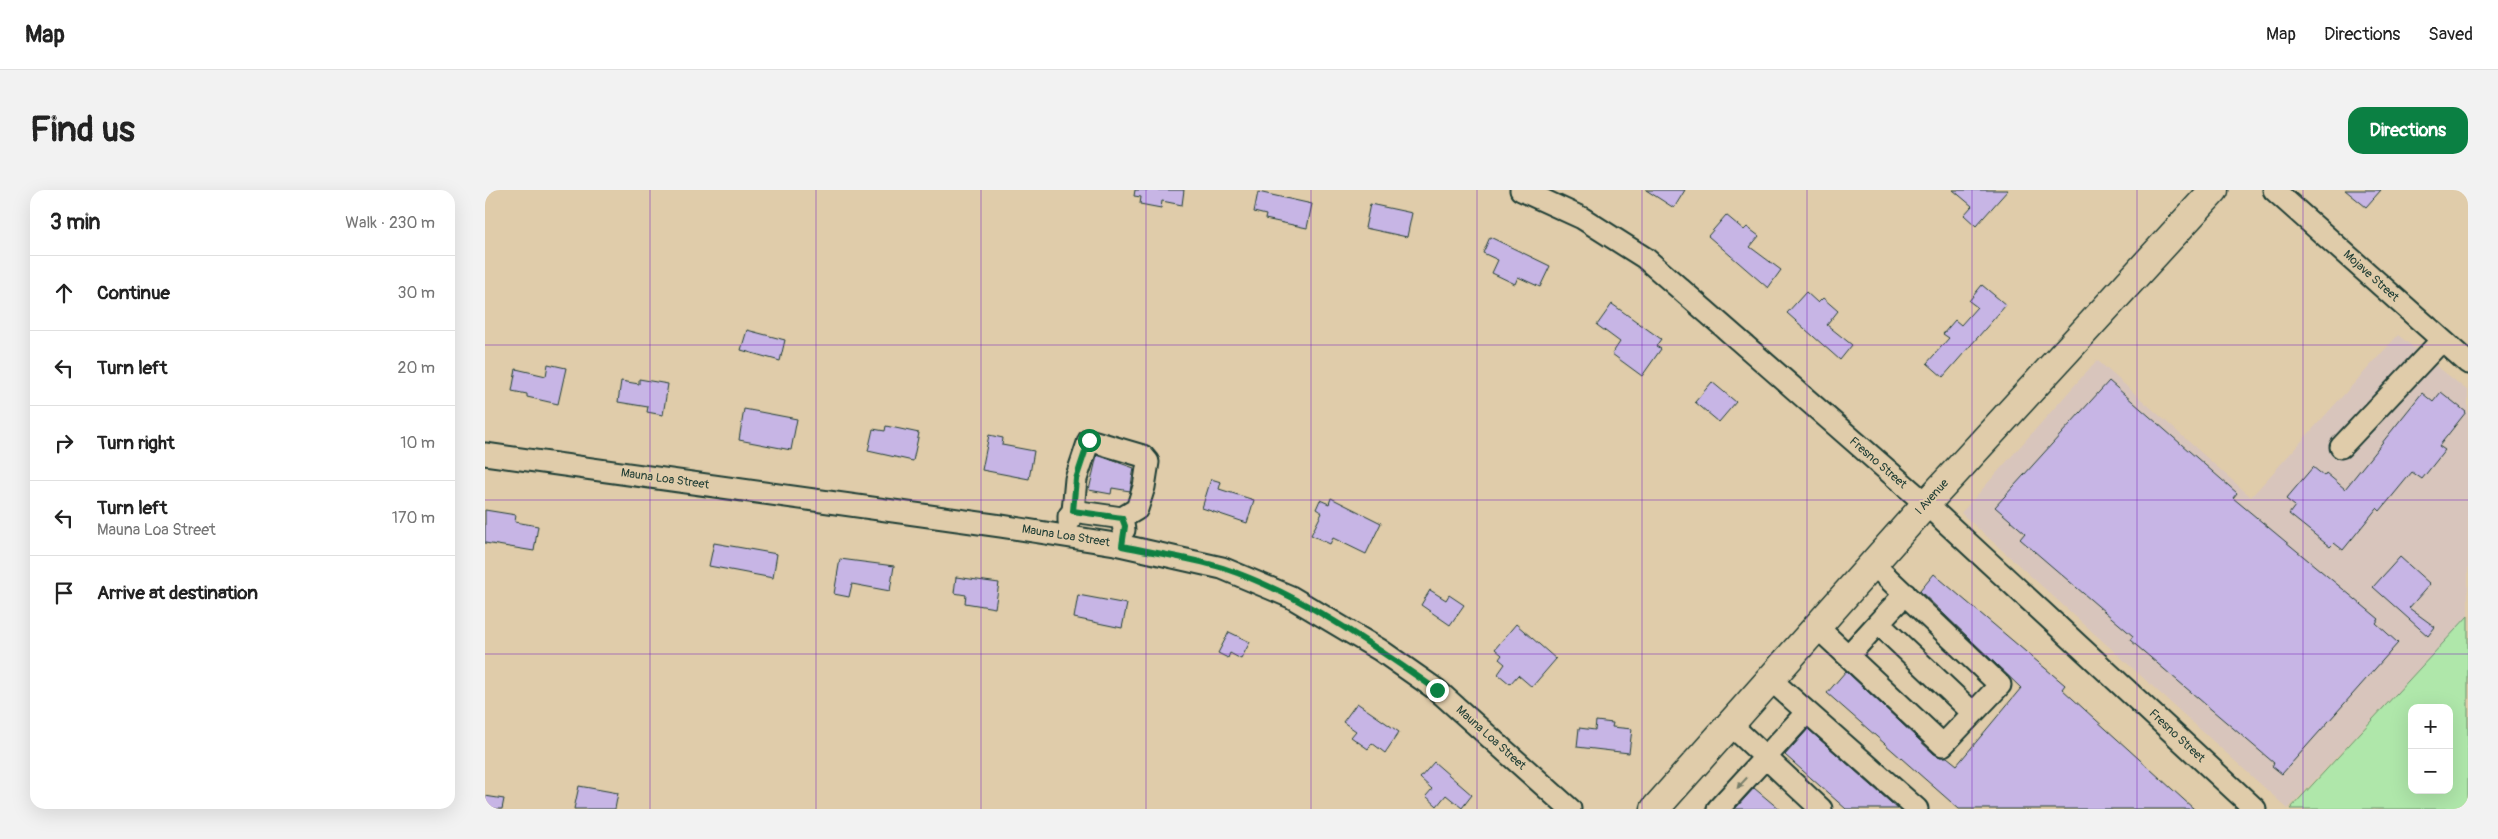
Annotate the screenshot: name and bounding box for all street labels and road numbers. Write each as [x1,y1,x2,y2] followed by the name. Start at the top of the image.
[2340,247,2402,305] street label: Mojave Street
[1846,434,1910,492] street label: Fresno Street
[620,465,710,493] street label: Mauna Loa Street
[1912,476,1952,518] street label: I Avenue
[1021,522,1111,550] street label: Mauna Loa Street
[1453,703,1529,773] street label: Mauna Loa Street
[2146,706,2208,766] street label: Fresno Street

